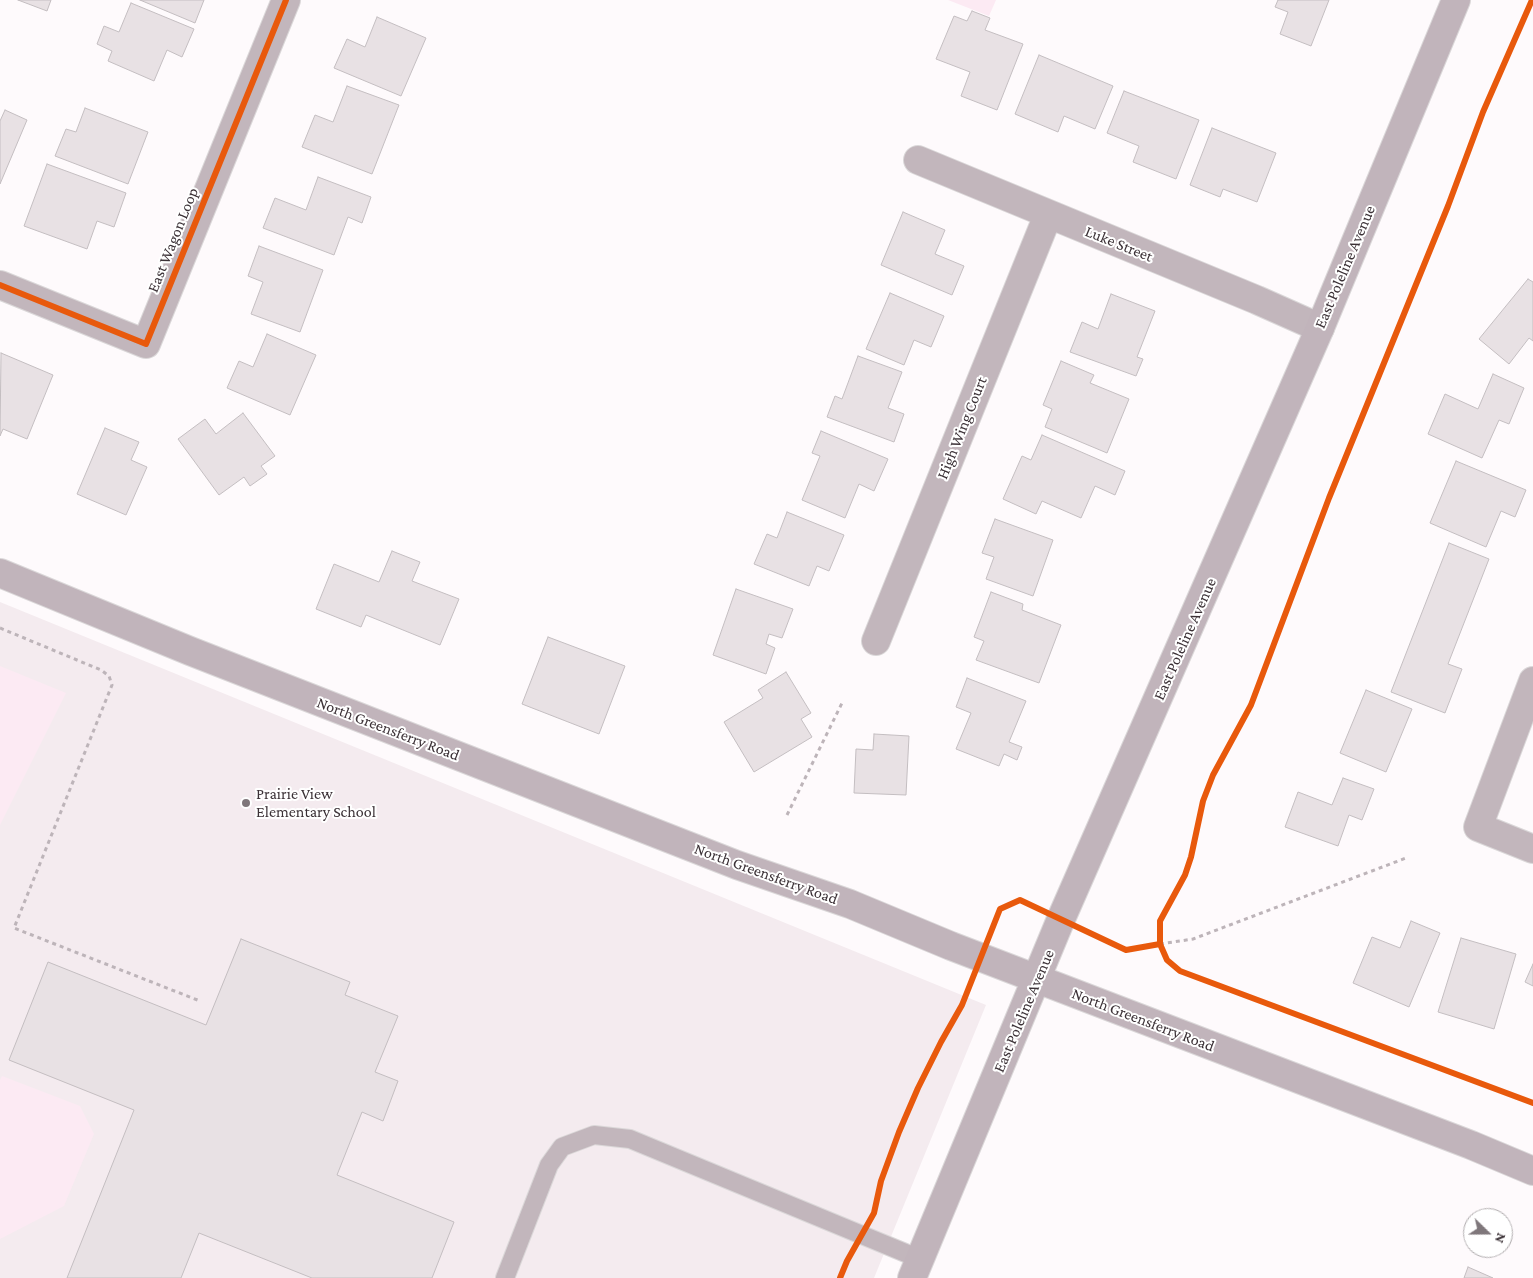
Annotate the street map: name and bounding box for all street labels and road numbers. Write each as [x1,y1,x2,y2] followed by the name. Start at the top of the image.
[143,185,203,295] street label: East Wagon Loop
[1310,203,1380,331] street label: East Poleline Avenue
[1082,222,1156,266] street label: Luke Street
[933,374,991,482] street label: High Wing Court
[1149,575,1221,703] street label: East Poleline Avenue
[314,693,462,765] street label: North Greensferry Road
[692,839,840,909] street label: North Greensferry Road
[989,947,1059,1075] street label: East Poleline Avenue
[1069,984,1217,1056] street label: North Greensferry Road

